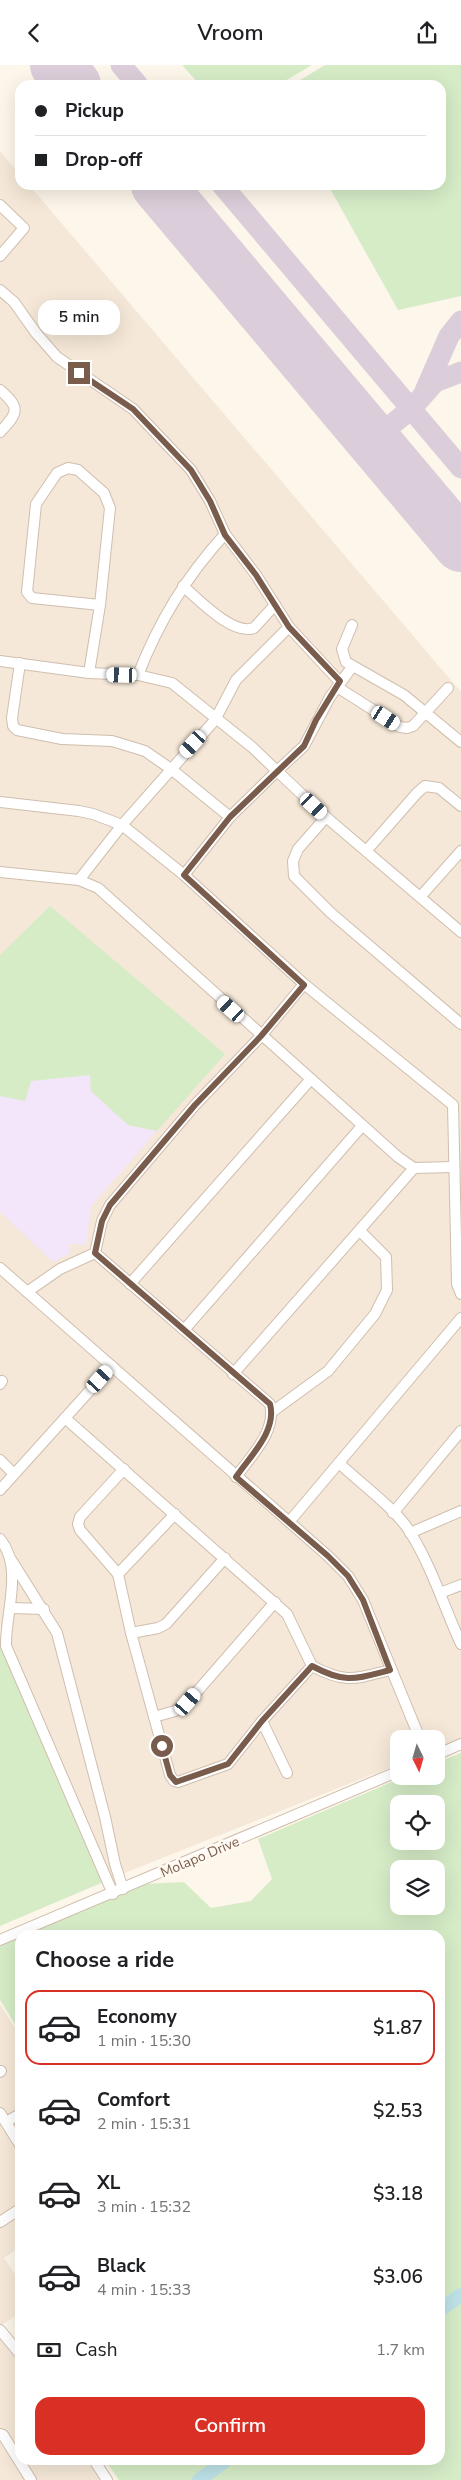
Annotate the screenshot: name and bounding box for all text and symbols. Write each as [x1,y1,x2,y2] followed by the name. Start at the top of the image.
[197,18,264,48] text: Vroom
[20,19,48,47] icon: back
[413,19,441,47] icon: share
[65,98,124,124] text: Pickup
[65,147,142,173] text: Drop-off
[38,301,120,335] callout: 5 min
[59,306,99,328] text: 5 min
[68,362,90,384] route end
[106,667,137,683] car
[369,704,402,732] car
[177,728,208,760] car
[297,790,330,822] car
[214,993,247,1025] car
[84,1363,115,1395] car
[172,1686,203,1718] car
[390,1730,445,1785] north arrow
[390,1730,445,1915] map controls
[151,1735,173,1757] route start
[390,1795,445,1850] button: locate
[158,1832,242,1882] street label: Molapo Drive
[390,1860,445,1915] button: layers
[35,1945,174,1975] text: Choose a ride
[97,2004,177,2030] text: Economy
[37,2005,82,2050] icon: car
[373,2015,423,2041] text: $1.87
[97,2030,191,2052] text: 1 min · 15:30
[97,2087,170,2113] text: Comfort
[37,2088,82,2133] icon: car
[373,2098,423,2124] text: $2.53
[97,2113,191,2135] text: 2 min · 15:31
[97,2170,120,2196] text: XL
[37,2171,82,2216] icon: car
[373,2181,423,2207] text: $3.18
[97,2196,191,2218] text: 3 min · 15:32
[97,2253,146,2279] text: Black
[37,2254,82,2299] icon: car
[373,2264,423,2290] text: $3.06
[97,2279,191,2301] text: 4 min · 15:33
[35,2336,63,2364] icon: cash
[75,2337,117,2363] text: Cash
[376,2339,425,2361] text: 1.7 km
[35,2397,425,2455] button: Confirm

